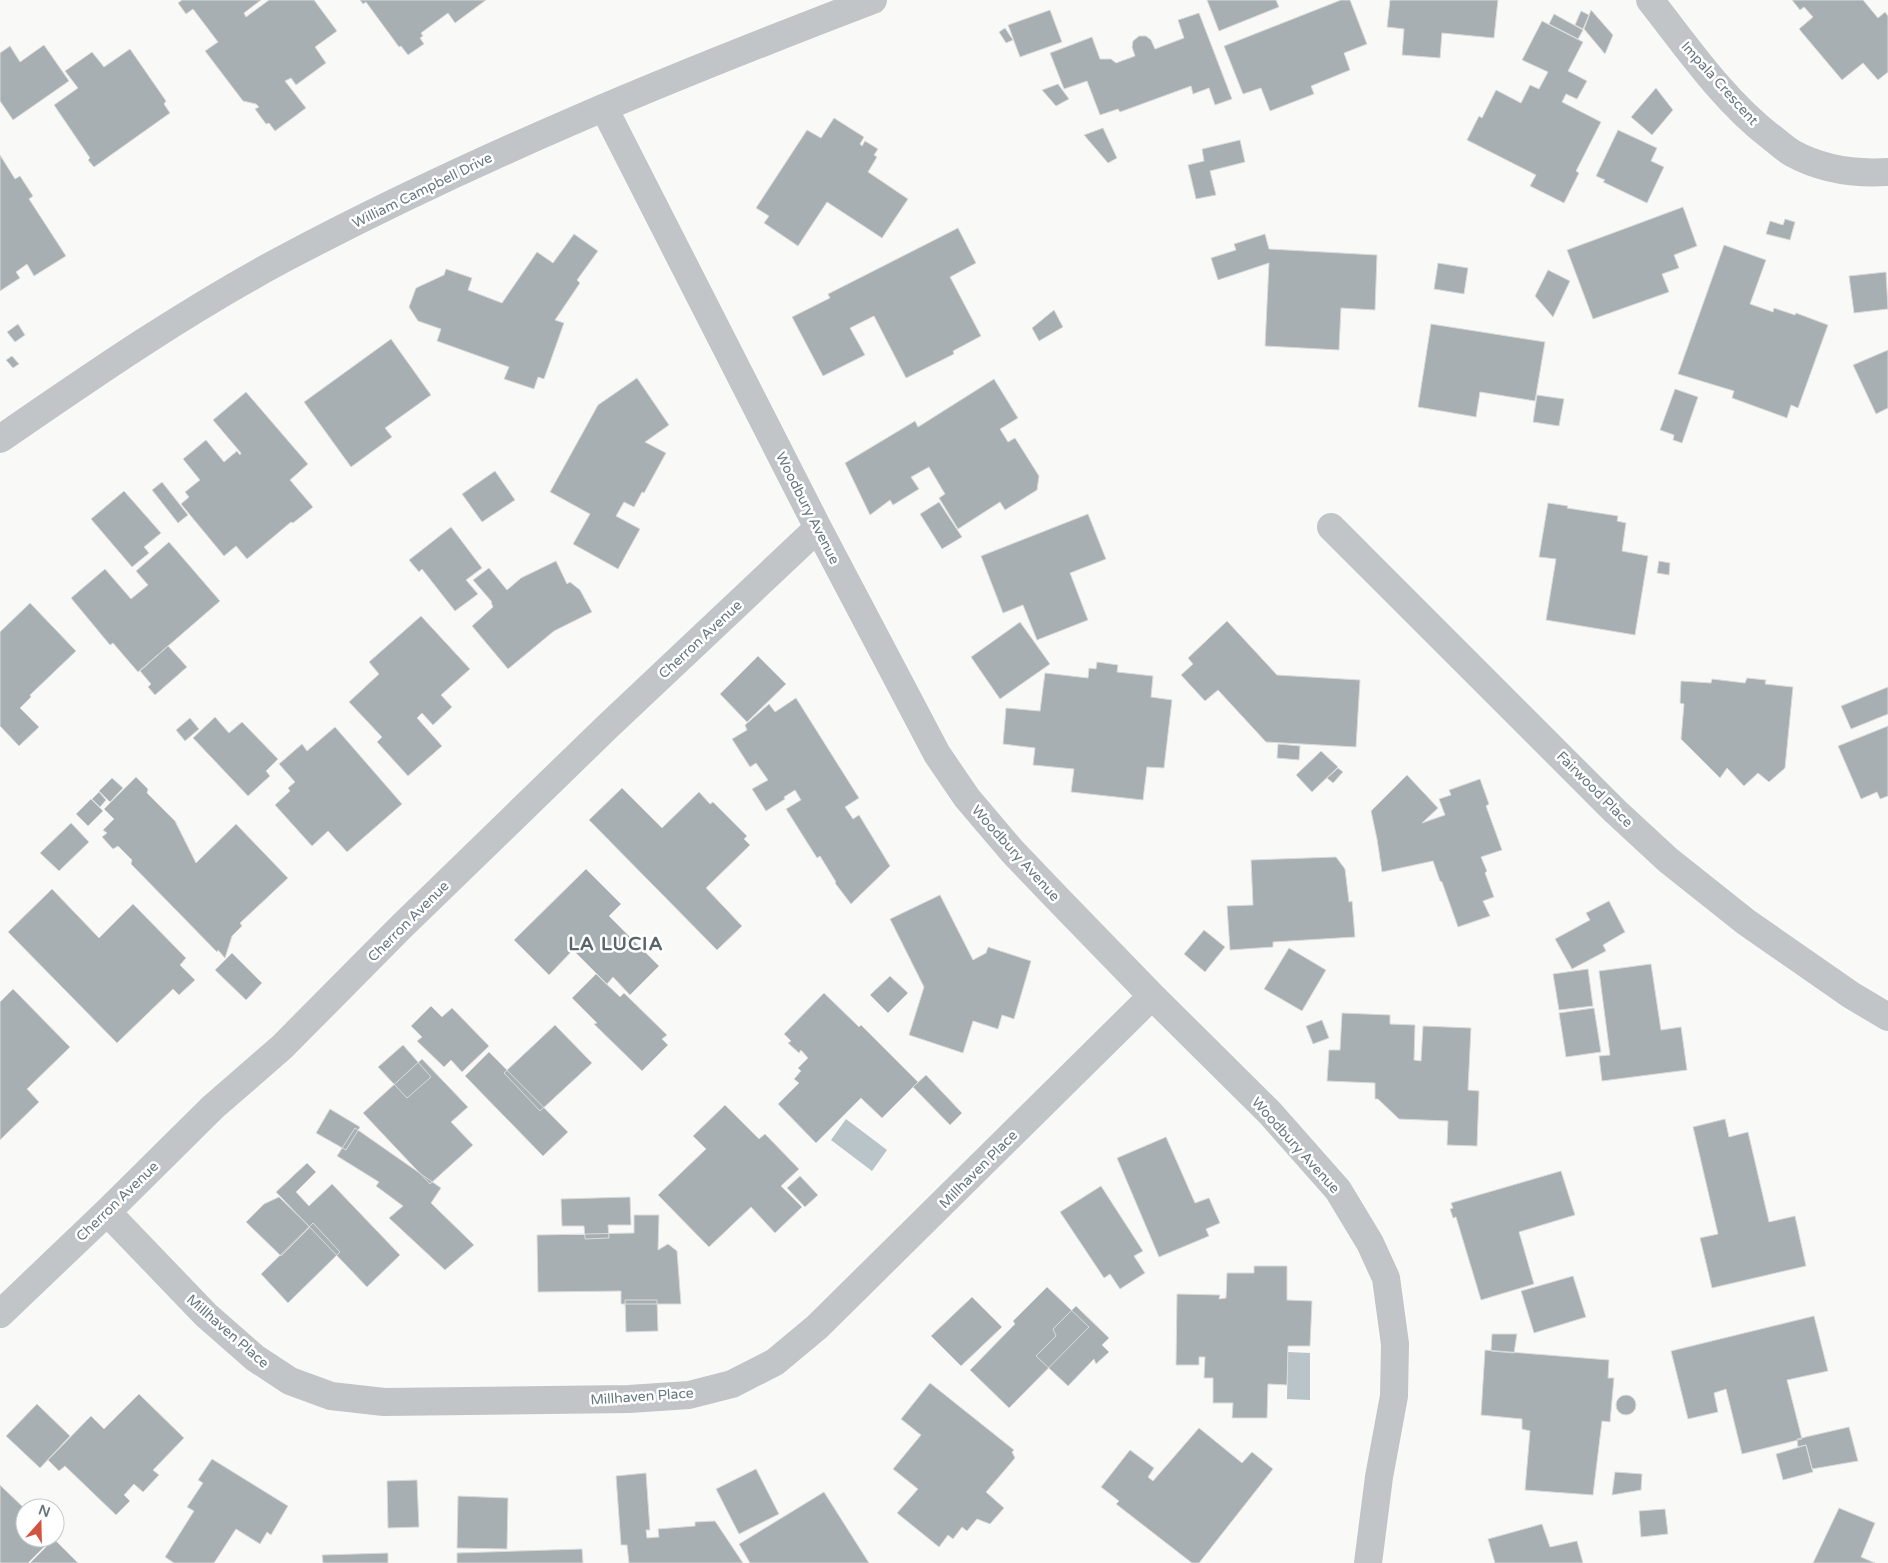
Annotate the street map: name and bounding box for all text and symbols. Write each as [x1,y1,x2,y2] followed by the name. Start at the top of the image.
[1678,38,1762,129] street label: Impala Crescent
[350,149,495,232] street label: William Campbell Drive
[772,449,843,567] street label: Woodbury Avenue
[655,596,745,682] street label: Cherron Avenue
[1553,748,1636,831] street label: Fairwood Place
[968,802,1063,905] street label: Woodbury Avenue
[364,877,452,965] street label: Cherron Avenue
[568,933,664,955] district label: LA LUCIA
[1248,1094,1343,1197] street label: Woodbury Avenue
[936,1127,1021,1212] street label: Millhaven Place
[73,1158,162,1245] street label: Cherron Avenue
[183,1291,272,1372] street label: Millhaven Place
[590,1384,694,1409] street label: Millhaven Place
[15,1498,65,1548] north arrow
[36,1501,52,1521] text: N

